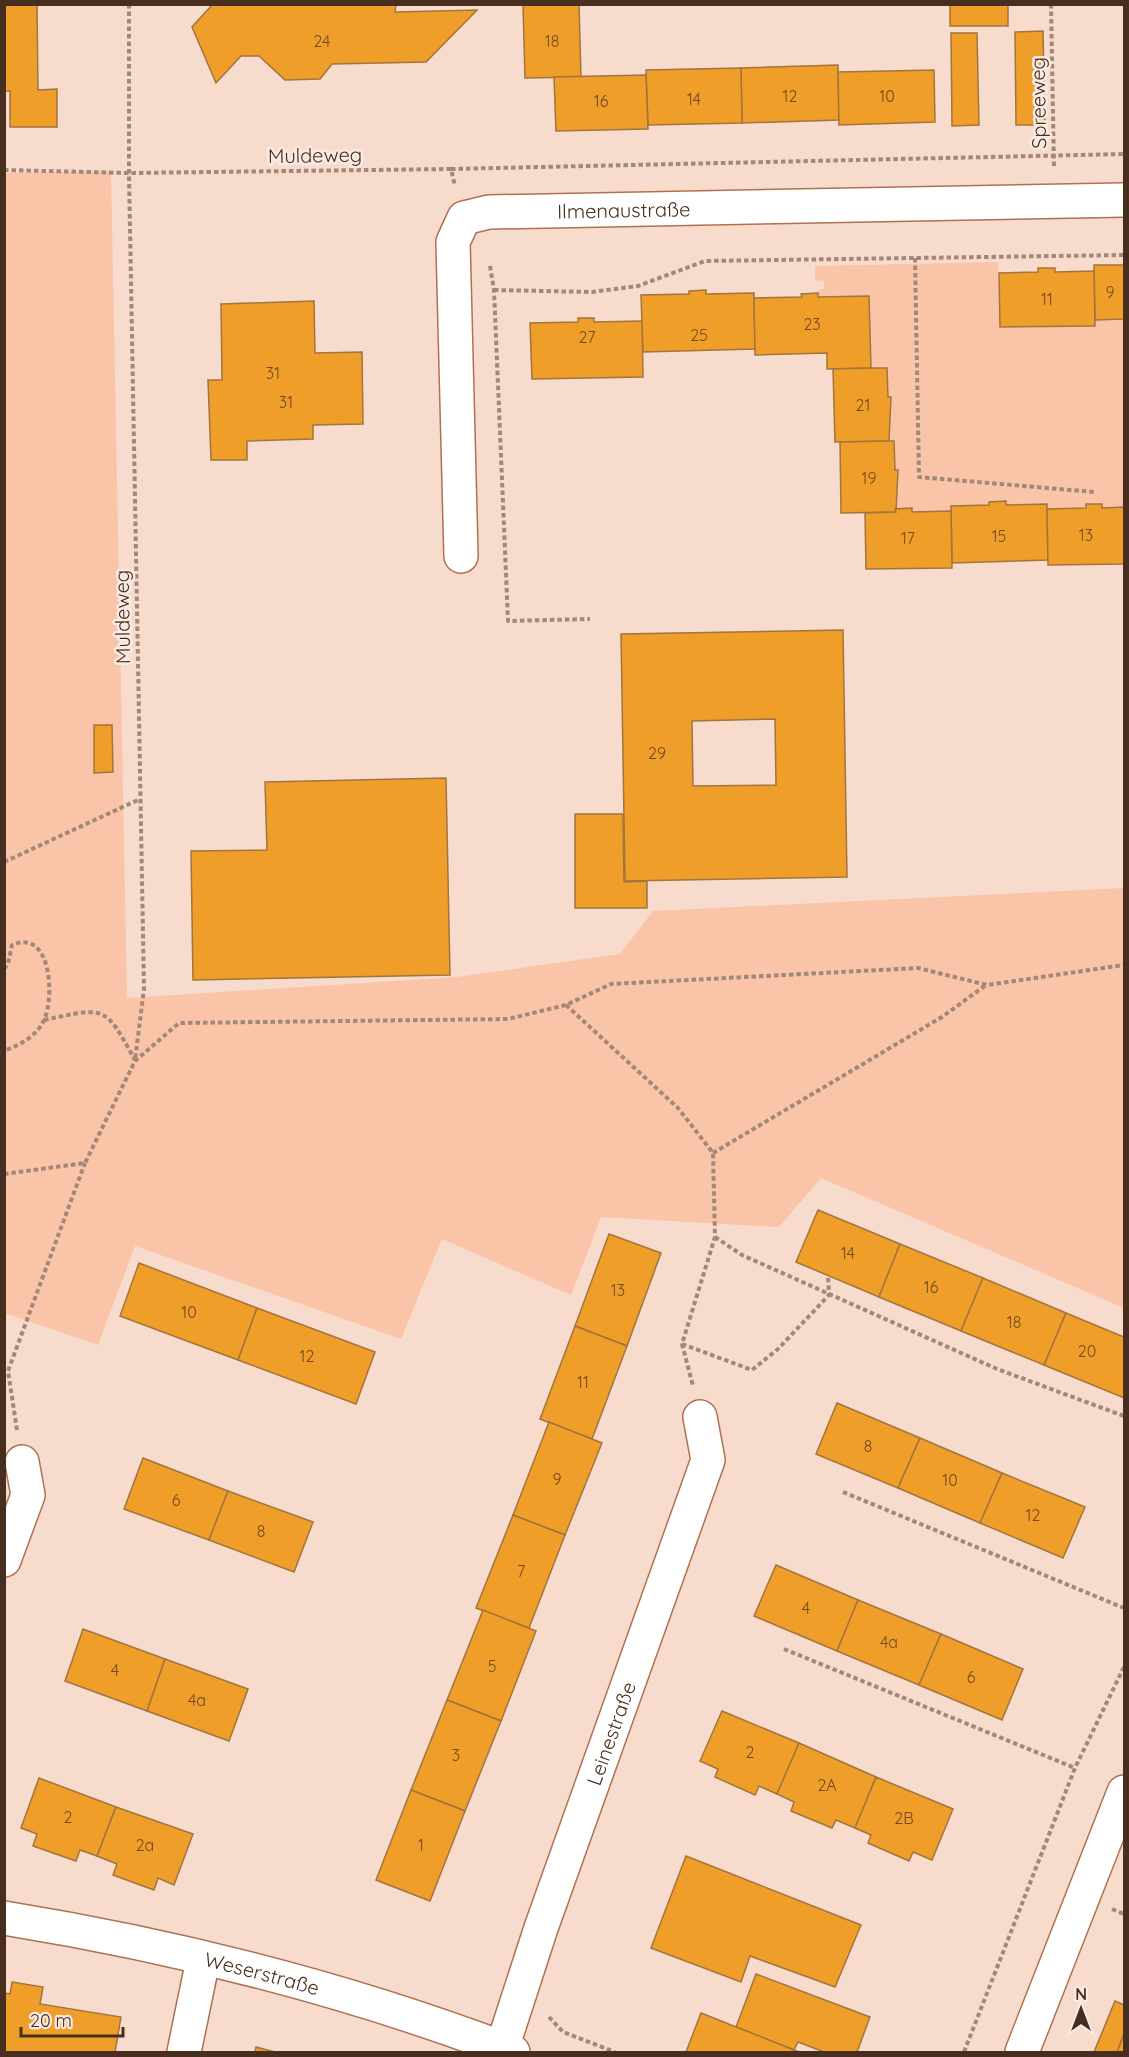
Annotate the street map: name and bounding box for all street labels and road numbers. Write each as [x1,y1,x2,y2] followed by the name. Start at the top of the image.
[1025,57,1051,149] street label: Spreeweg
[268,142,362,168] street label: Muldeweg
[557,196,691,223] street label: Ilmenaustraße
[109,570,135,664] street label: Muldeweg
[581,1678,640,1788] street label: Leinestraße
[202,1946,323,2000] street label: Weserstraße

